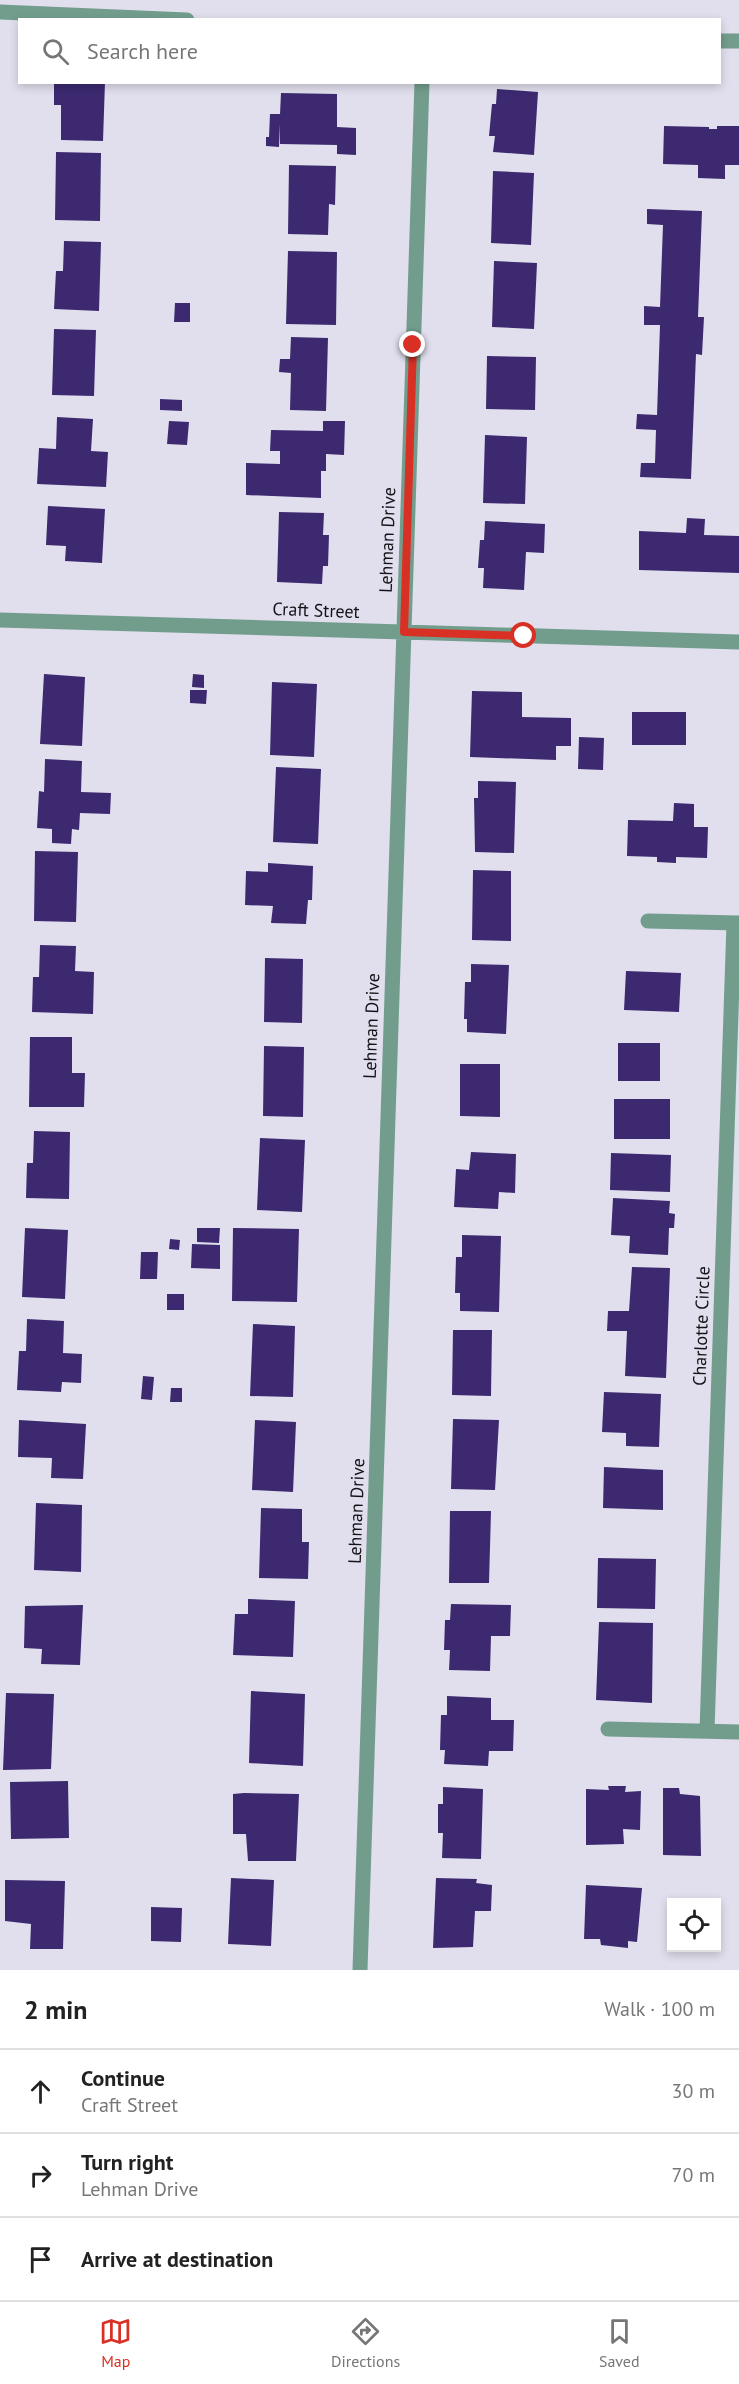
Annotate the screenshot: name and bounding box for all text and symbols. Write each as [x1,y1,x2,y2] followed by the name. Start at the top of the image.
[18,18,721,84] search box
[39,35,72,68] icon: search
[87,37,198,65] text: Search here
[399,331,425,357] route end
[374,487,400,593] street label: Lehman Drive
[272,597,360,623] street label: Craft Street
[510,622,536,648] route start
[358,973,384,1079] street label: Lehman Drive
[687,1266,715,1386] street label: Charlotte Circle
[343,1458,369,1564] street label: Lehman Drive
[667,1898,721,1952] map controls
[667,1898,721,1952] button: locate
[24,1993,87,2026] text: 2 min
[604,1996,715,2022] text: Walk · 100 m
[81,2064,165,2092] text: Continue
[24,2075,57,2108] icon: ahead
[672,2078,715,2104] text: 30 m
[81,2092,178,2118] text: Craft Street
[81,2148,173,2176] text: Turn right
[24,2159,57,2192] icon: right
[672,2162,715,2188] text: 70 m
[81,2176,199,2202] text: Lehman Drive
[24,2243,57,2276] icon: arrive
[81,2245,273,2273] text: Arrive at destination
[99,2315,132,2371] tab: Map
[331,2315,400,2371] tab: Directions
[599,2315,640,2371] tab: Saved

